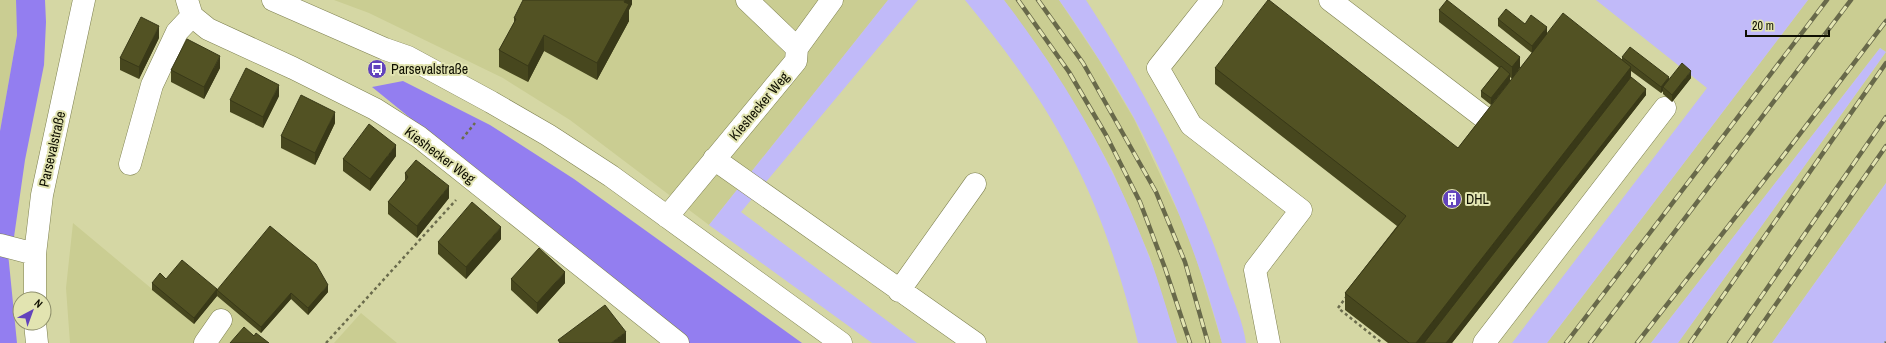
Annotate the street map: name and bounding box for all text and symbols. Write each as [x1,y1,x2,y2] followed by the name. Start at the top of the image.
[1746,12,1829,38] scale bar
[1752,18,1774,34] text: 20 m
[366,58,388,80] bus stop icon: Parsevalstraße
[391,60,468,78] place label: Parsevalstraße
[725,68,793,144] street label: Kieshecker Weg
[35,109,69,189] street label: Parsevalstraße
[401,123,479,188] street label: Kieshecker Weg
[1441,188,1463,210] building icon: DHL
[1466,190,1490,208] place label: DHL
[12,291,52,331] north arrow
[32,296,46,311] text: N

